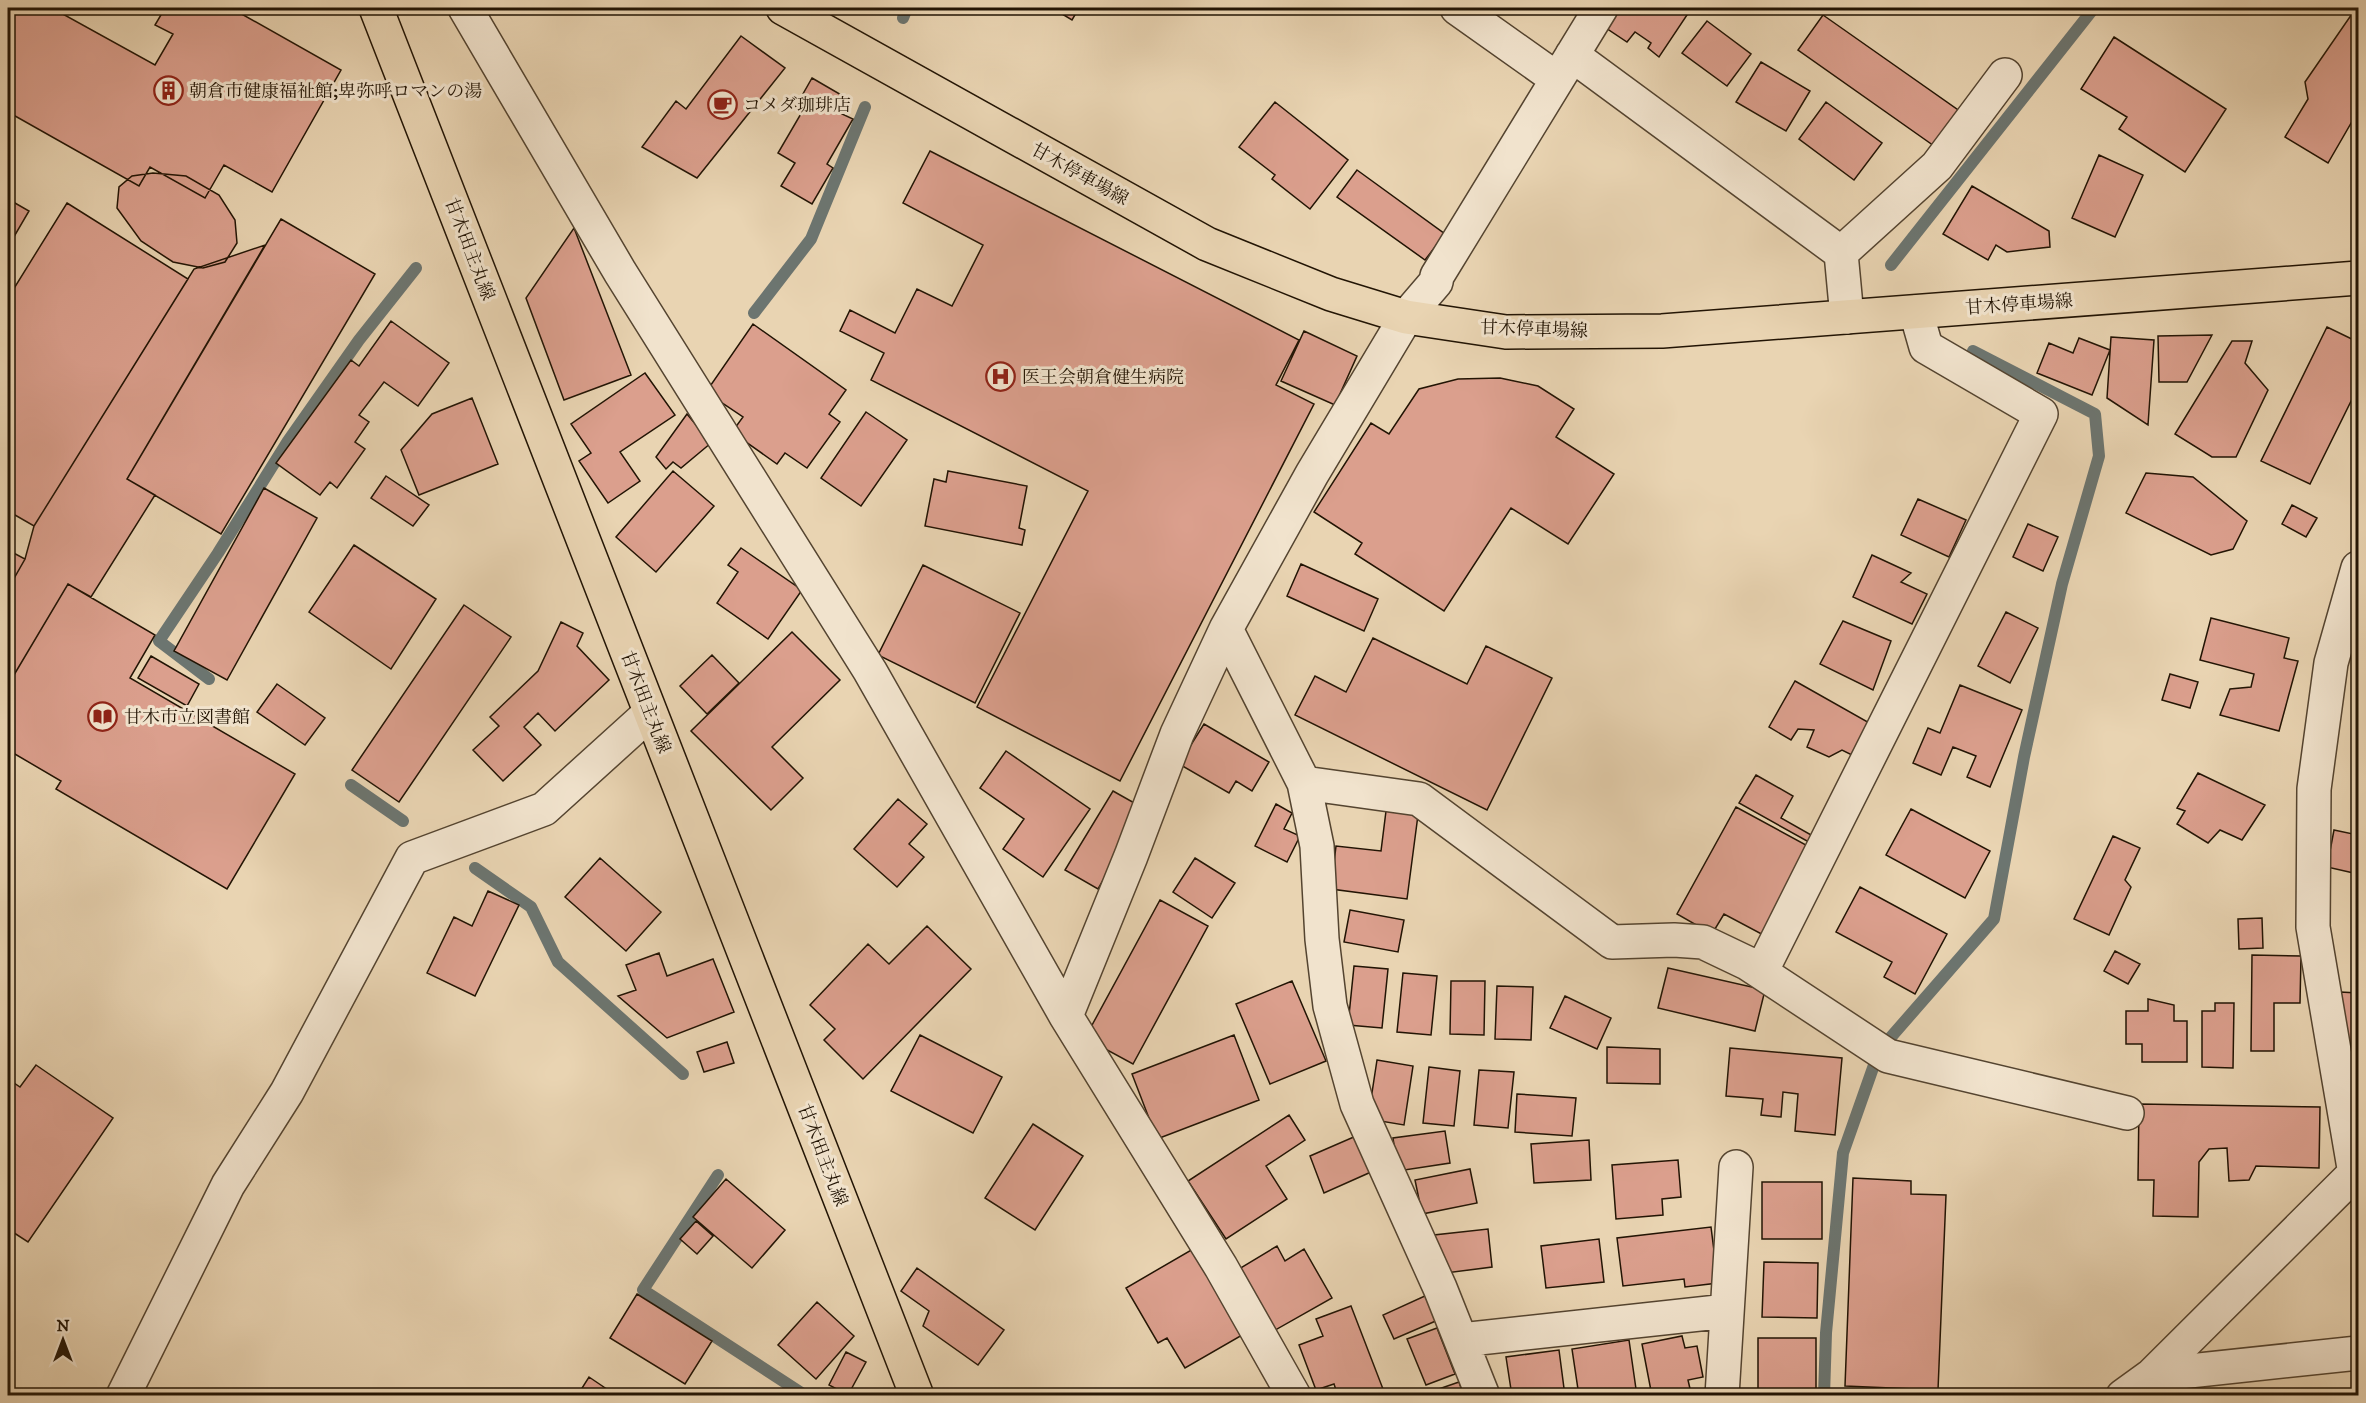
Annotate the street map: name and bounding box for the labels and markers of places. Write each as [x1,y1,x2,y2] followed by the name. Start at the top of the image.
[152,75,184,107] building icon: 朝倉市健康福祉館;卑弥呼ロマンの湯
[189,81,482,103] place label: 朝倉市健康福祉館;卑弥呼ロマンの湯
[706,89,738,121] cafe icon: コメダ珈琲店
[743,95,851,117] place label: コメダ珈琲店
[985,361,1017,393] hospital icon: 医王会朝倉健生病院
[1022,367,1184,389] place label: 医王会朝倉健生病院
[87,701,119,733] library icon: 甘木市立図書館
[124,707,250,729] place label: 甘木市立図書館

